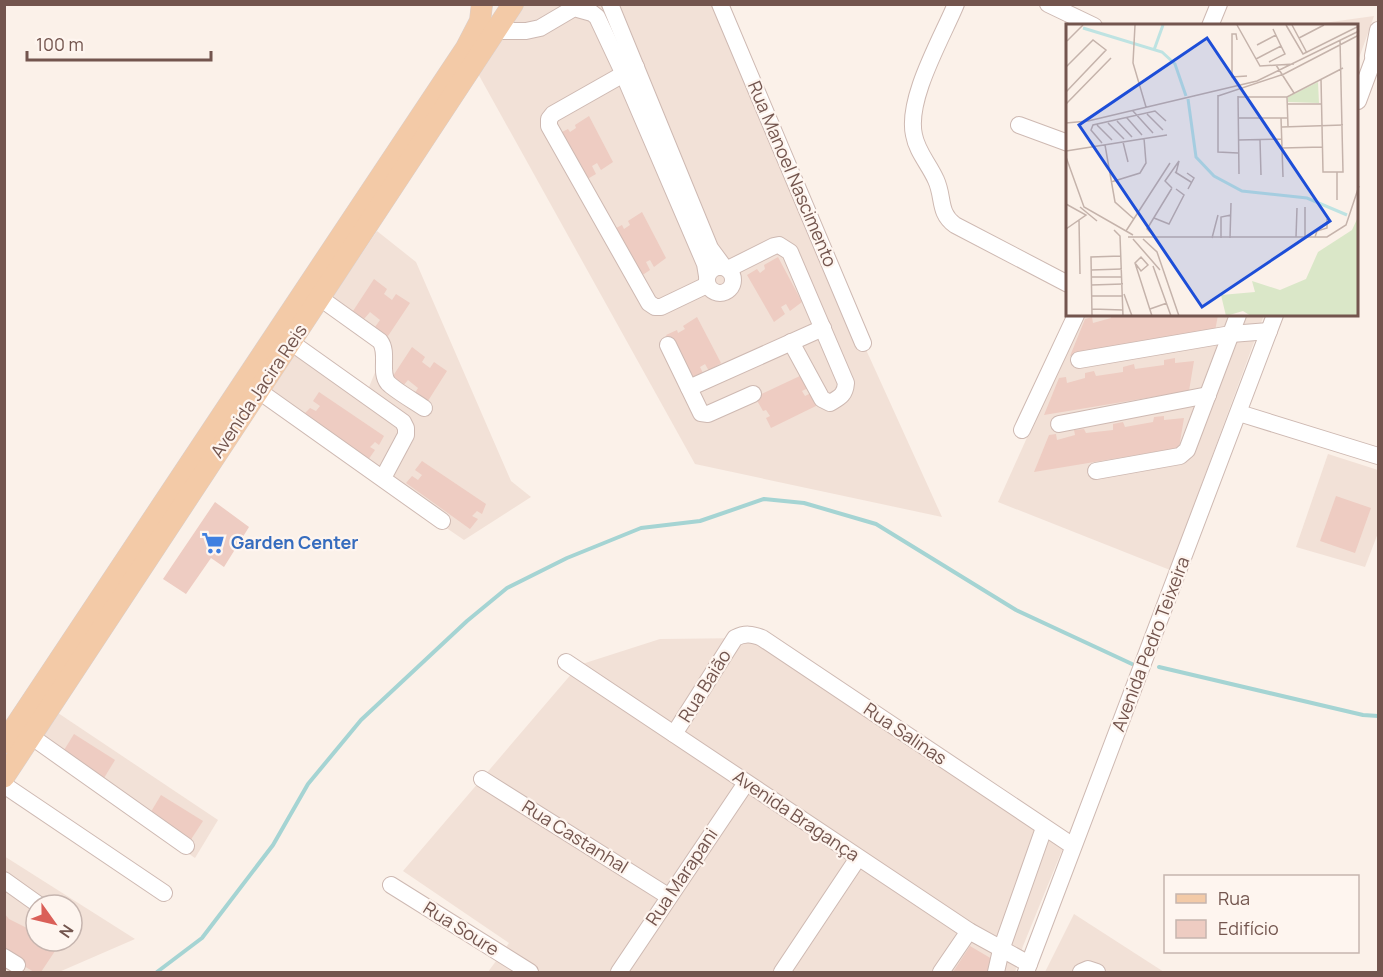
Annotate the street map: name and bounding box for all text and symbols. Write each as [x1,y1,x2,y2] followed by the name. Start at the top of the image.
[27,24,212,62] scale bar
[1066,24,1359,316] inset map
[36,32,84,56] text: 100 m
[743,77,843,270] street label: Rua Manoel Nascimento
[205,319,312,462] street label: Avenida Jacira Reis
[200,530,226,556] supermarket icon: Garden Center
[231,530,359,554] place label: Garden Center
[1106,553,1194,735] street label: Avenida Pedro Teixeira
[672,645,736,726] street label: Rua Baião
[859,697,952,770] street label: Rua Salinas
[729,764,864,866] street label: Avenida Bragança
[518,794,633,878] street label: Rua Castanhal
[640,823,723,930] street label: Rua Marapani
[1164,875,1359,953] legend
[1218,886,1250,910] text: Rua
[24,893,84,953] north arrow
[419,895,504,961] street label: Rua Soure
[1218,916,1279,940] text: Edifício
[54,920,79,942] text: N

